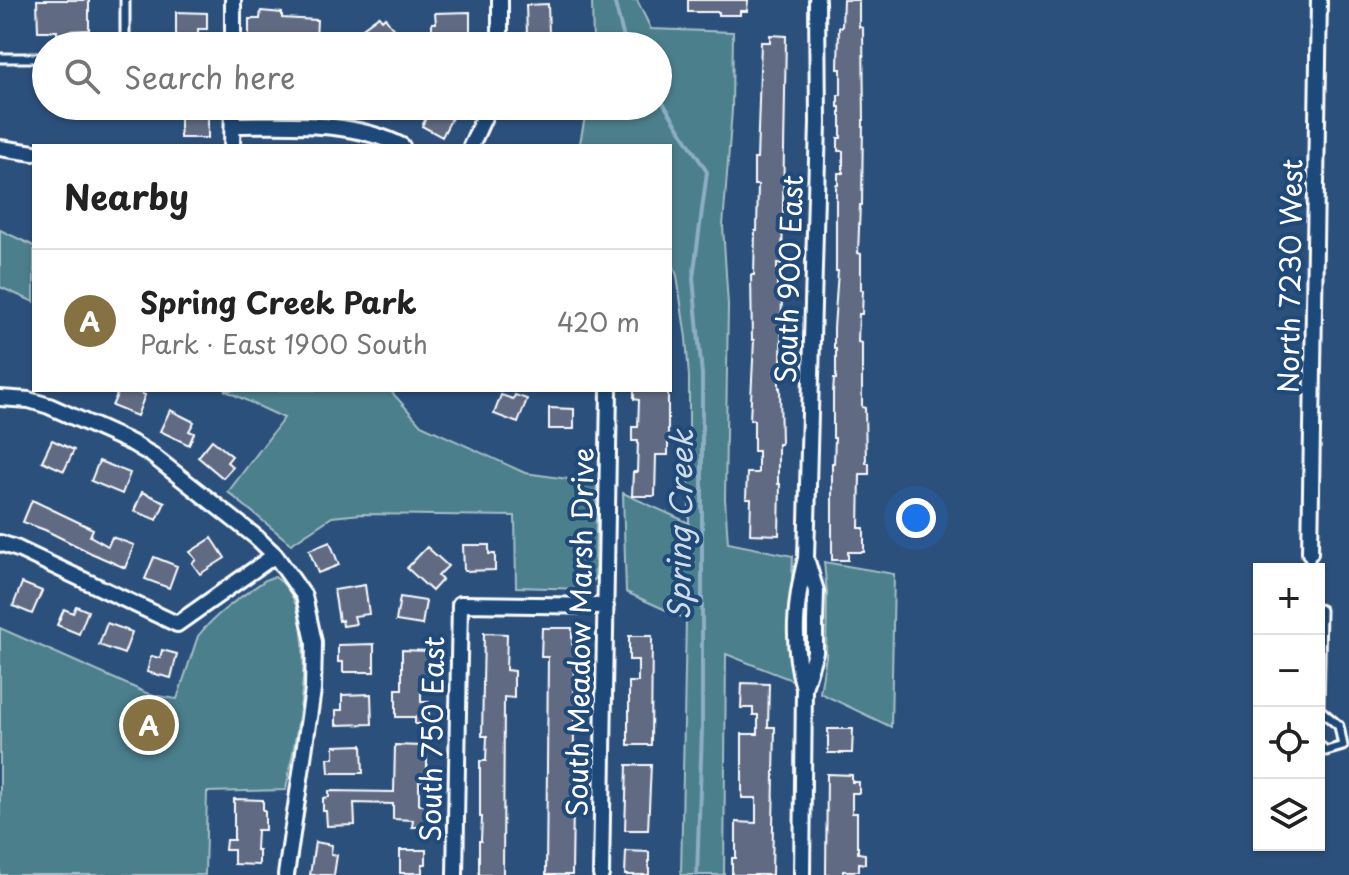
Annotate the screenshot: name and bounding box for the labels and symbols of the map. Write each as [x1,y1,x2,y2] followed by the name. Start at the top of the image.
[1265,158,1313,394] street label: North 7230 West
[763,174,813,384] street label: South 900 East
[655,428,703,621] water label: Spring Creek
[554,447,604,817] street label: South Meadow Marsh Drive
[896,498,936,538] your location
[408,636,454,842] street label: South 750 East
[123,695,175,755] pin: A

